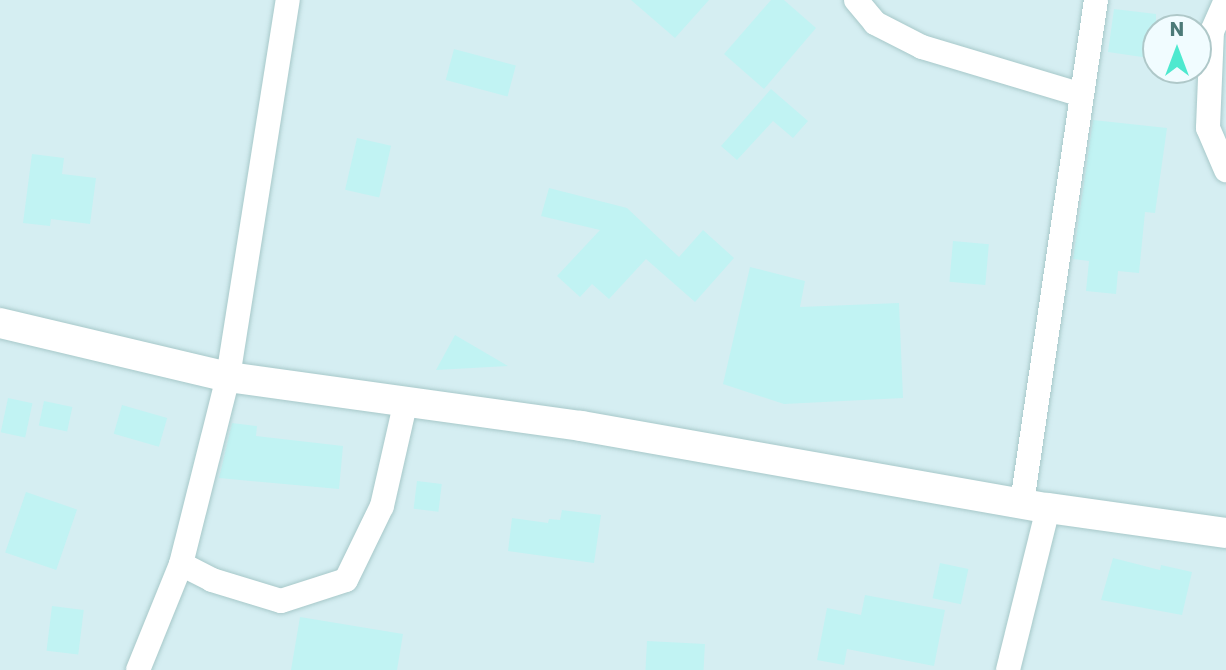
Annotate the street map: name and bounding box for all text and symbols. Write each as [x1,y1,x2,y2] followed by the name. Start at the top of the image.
[1142,14,1212,84] north arrow
[1170,16,1184,43] text: N

